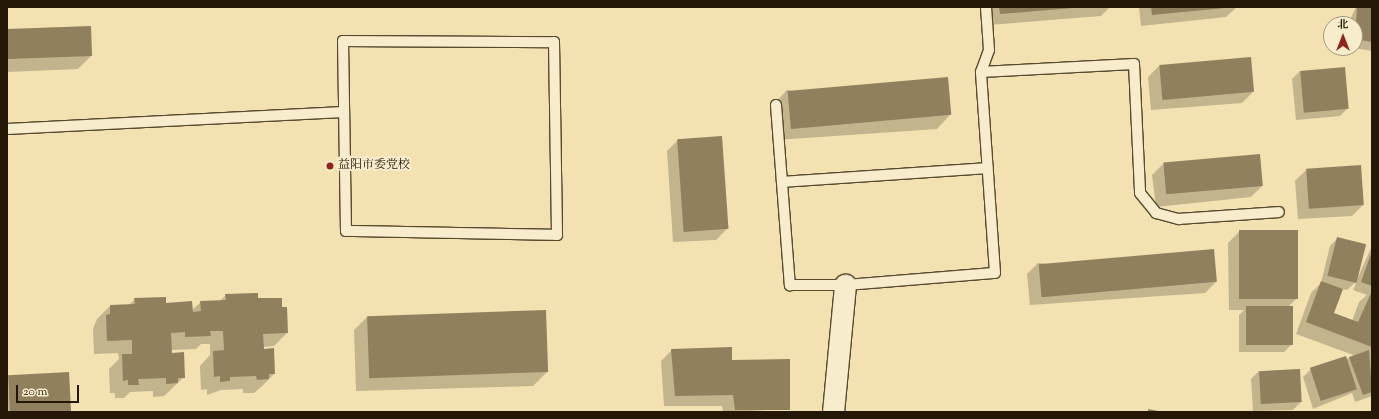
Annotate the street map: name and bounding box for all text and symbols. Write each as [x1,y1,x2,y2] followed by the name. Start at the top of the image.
[1323,16,1363,56] north arrow
[1338,17,1349,33] text: 北
[338,159,410,173] place label: 益阳市委党校
[325,161,335,171] marker: 益阳市委党校
[18,377,81,403] scale bar
[23,383,47,401] text: 20 m

